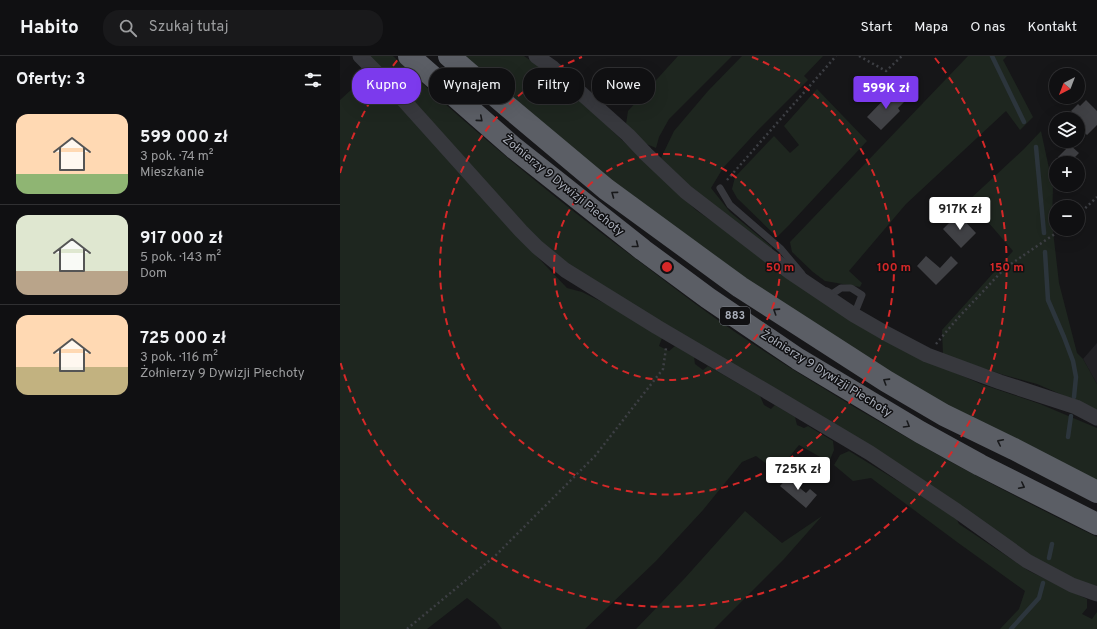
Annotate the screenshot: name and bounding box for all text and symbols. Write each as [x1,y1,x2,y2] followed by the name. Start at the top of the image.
[103,10,383,46] search box
[20,16,79,40] text: Habito
[117,17,139,39] icon: search
[149,18,228,37] text: Szukaj tutaj
[860,19,892,36] text: Start
[914,19,948,36] text: Mapa
[970,19,1006,36] text: O nas
[1028,19,1077,36] text: Kontakt
[352,68,421,104] chip: Kupno
[429,68,515,104] chip: Wynajem
[523,68,584,104] chip: Filtry
[592,68,655,104] chip: Nowe
[1049,68,1085,104] north arrow
[1049,68,1085,236] map controls
[16,69,85,91] text: Oferty: 3
[302,69,324,91] icon: filters
[849,76,923,110] pin: 599K zł
[862,81,910,97] text: 599K zł
[1049,112,1085,148] button: layers
[476,115,483,122] one-way arrow
[140,127,228,149] text: 599 000 zł
[48,130,96,178] icon: home
[499,132,627,240] street label: Żołnierzy 9 Dywizji Piechoty
[140,149,214,165] text: 3 pok. · 74 m²
[1049,156,1085,192] button: +
[140,165,204,181] text: Mieszkanie
[611,192,618,199] one-way arrow
[923,197,997,231] pin: 917K zł
[1049,200,1085,236] button: −
[938,202,982,218] text: 917K zł
[140,228,223,250] text: 917 000 zł
[48,231,96,279] icon: home
[632,240,639,247] one-way arrow
[140,250,221,266] text: 5 pok. · 143 m²
[660,260,674,274] centre of rings
[766,260,794,276] text: 50 m
[877,260,911,276] text: 100 m
[990,260,1024,276] text: 150 m
[140,266,167,282] text: Dom
[720,307,750,325] road number: 883
[773,308,780,315] one-way arrow
[757,327,895,421] street label: Żołnierzy 9 Dywizji Piechoty
[140,328,226,350] text: 725 000 zł
[48,331,96,379] icon: home
[140,350,218,366] text: 3 pok. · 116 m²
[140,366,305,382] text: Żołnierzy 9 Dywizji Piechoty
[883,378,890,385] one-way arrow
[903,420,910,428] one-way arrow
[997,440,1004,447] one-way arrow
[761,457,835,491] pin: 725K zł
[775,462,821,478] text: 725K zł
[1018,481,1025,489] one-way arrow

